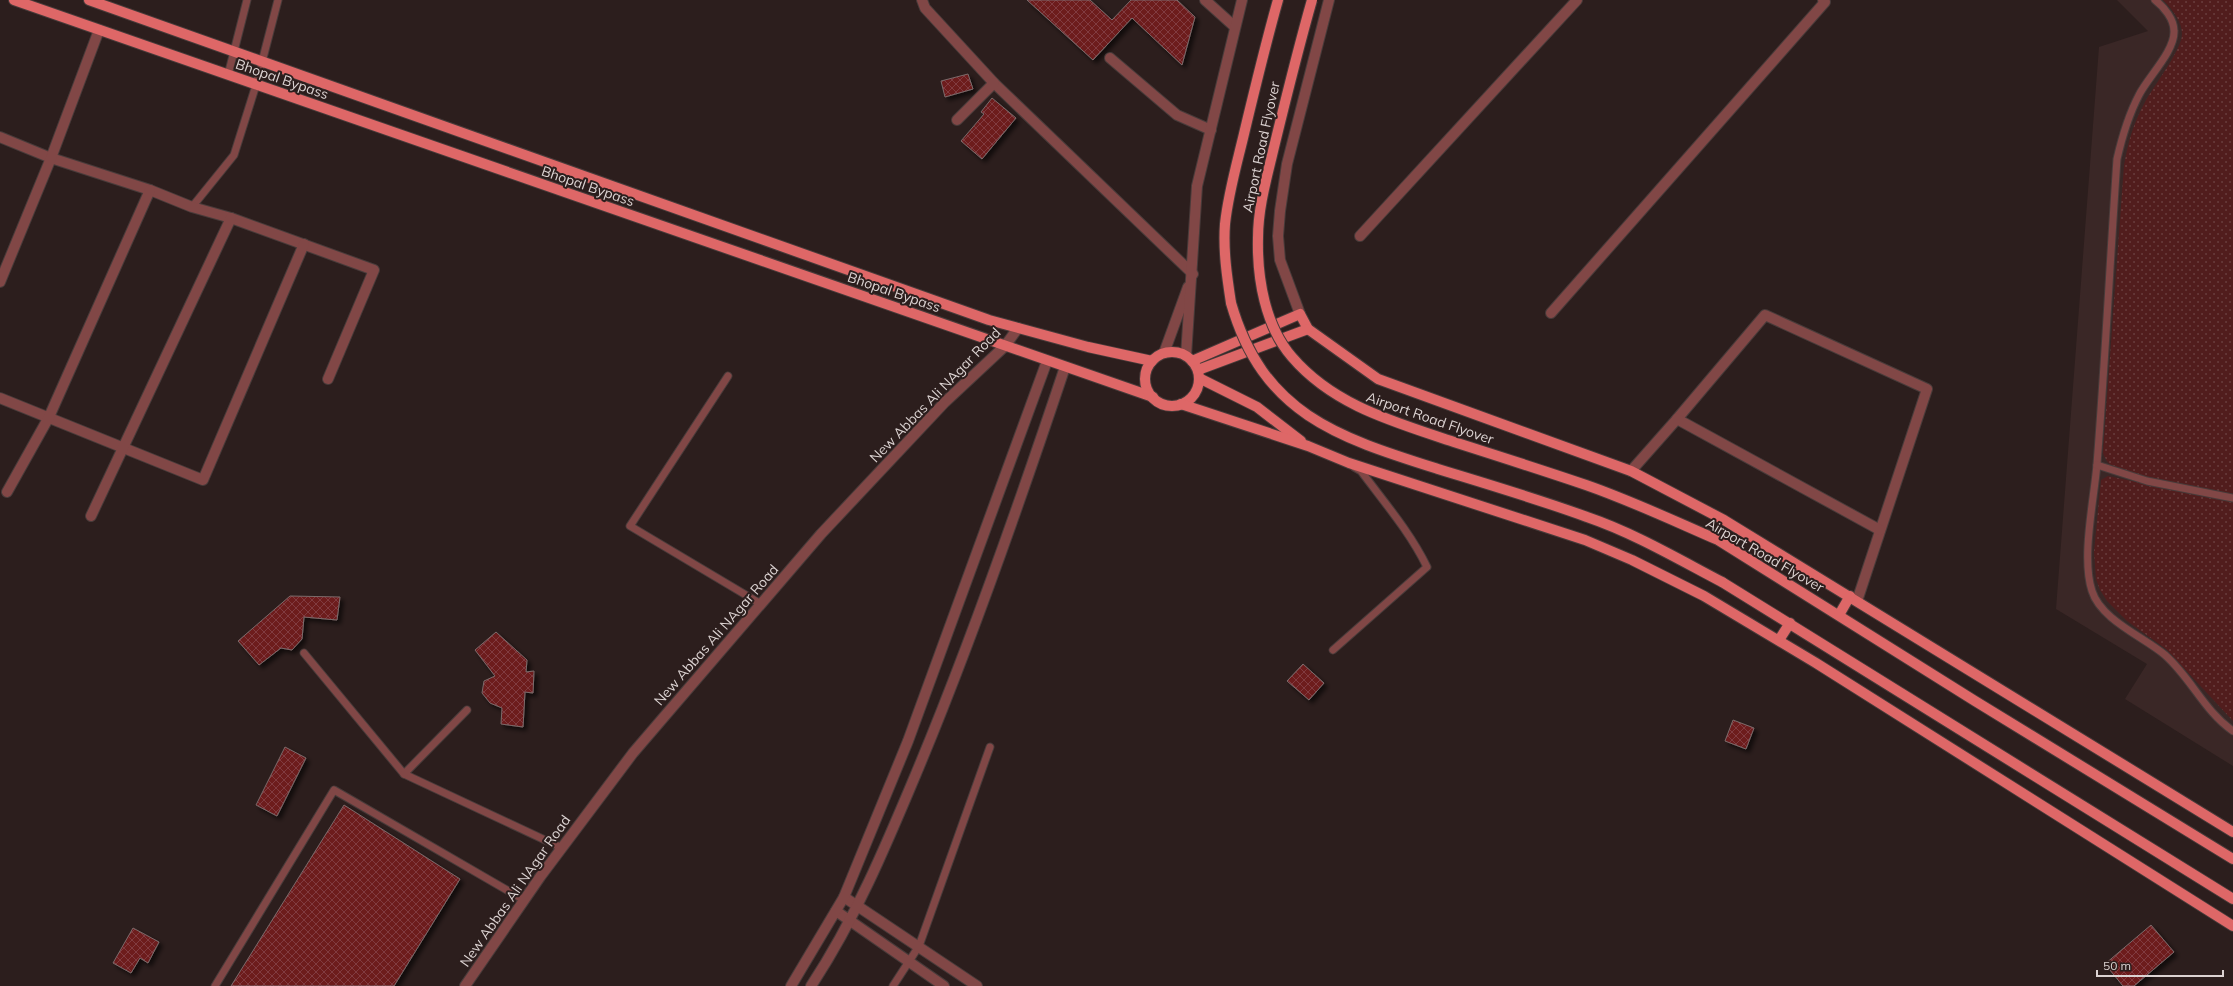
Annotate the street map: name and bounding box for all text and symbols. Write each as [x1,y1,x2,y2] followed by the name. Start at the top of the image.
[233,55,331,103] street label: Bhopal Bypass
[1238,79,1284,214] street label: Airport Road Flyover
[539,162,637,210] street label: Bhopal Bypass
[845,268,943,316] street label: Bhopal Bypass
[866,324,1004,466] street label: New Abbas Ali NAgar Road
[1364,388,1497,449] street label: Airport Road Flyover
[1703,514,1828,597] street label: Airport Road Flyover
[650,561,782,709] street label: New Abbas Ali NAgar Road
[456,812,574,970] street label: New Abbas Ali NAgar Road
[2097,952,2223,978] scale bar
[2103,958,2131,973] text: 50 m

